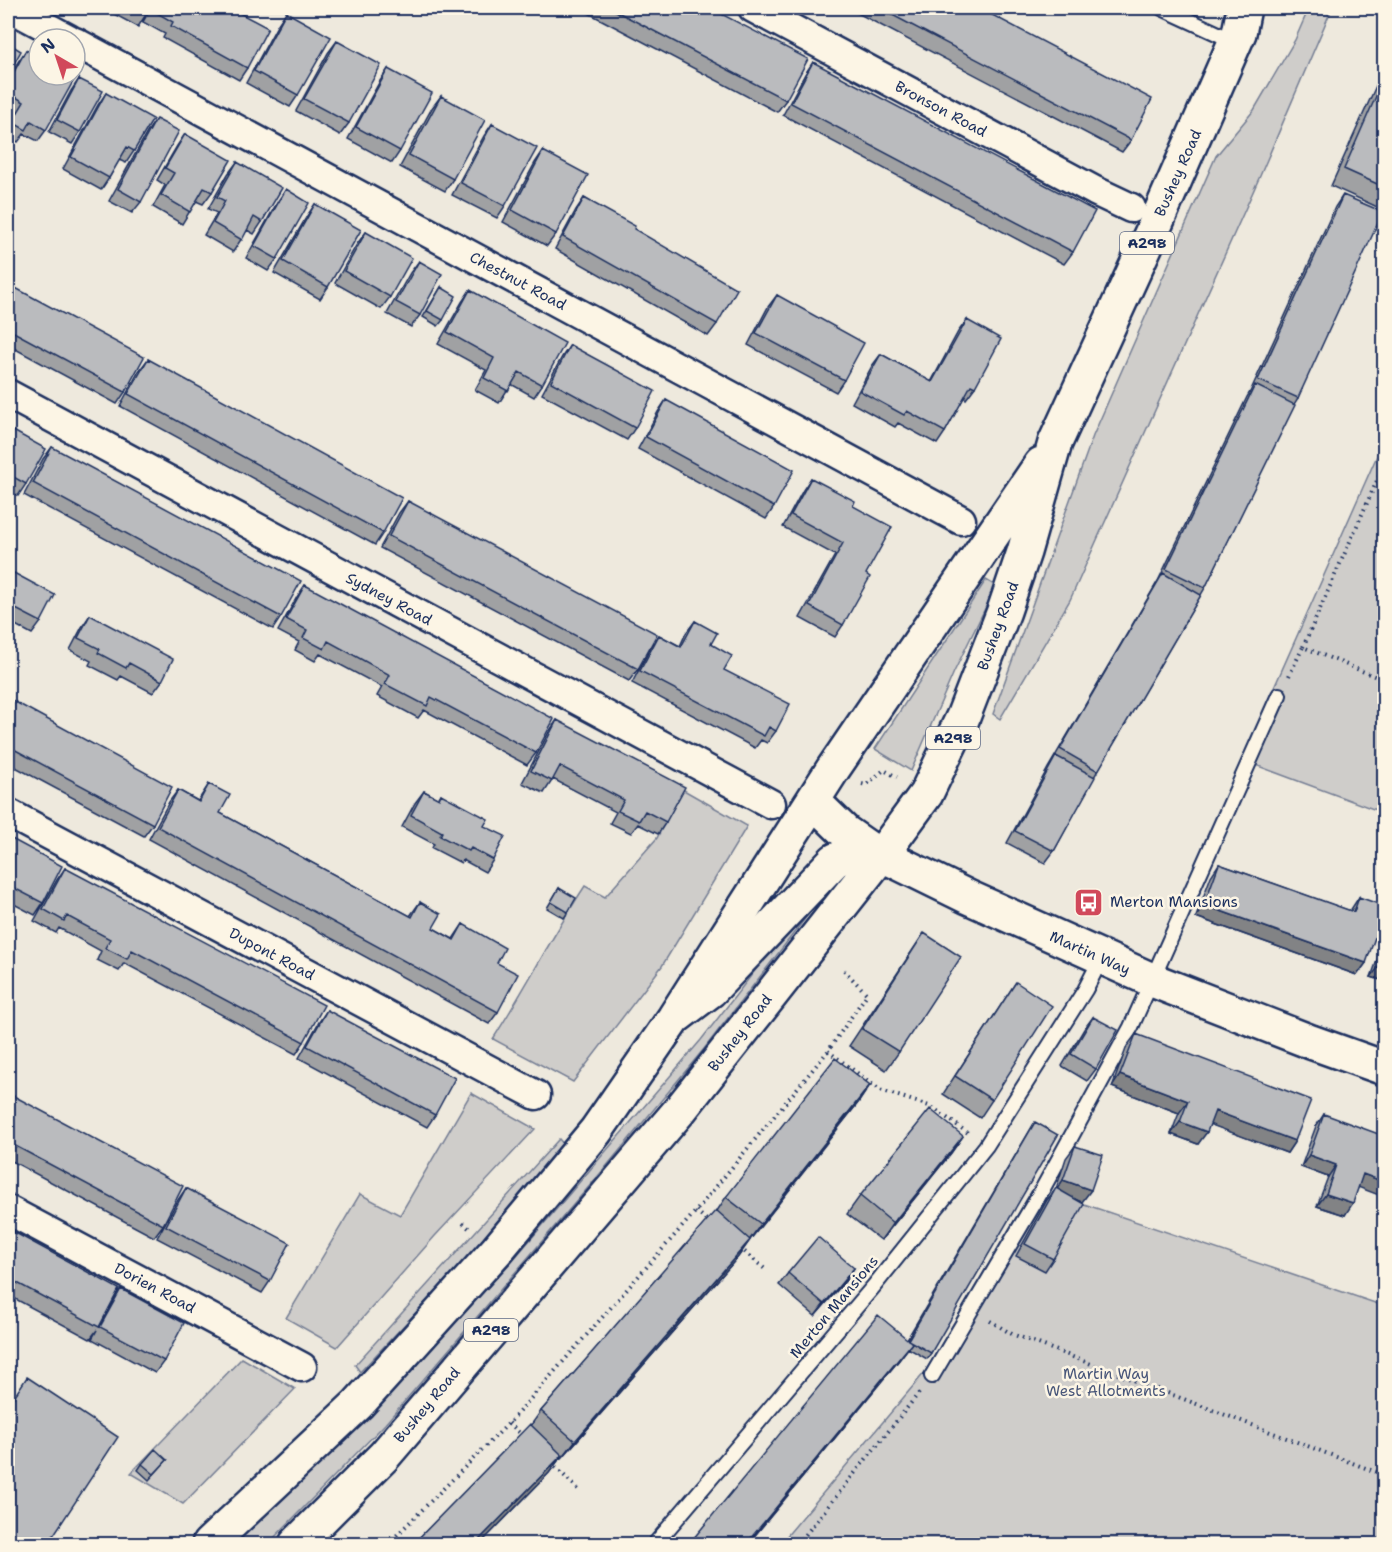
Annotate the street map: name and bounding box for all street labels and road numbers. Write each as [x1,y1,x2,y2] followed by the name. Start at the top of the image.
[892,76,991,142] street label: Bronson Road
[1150,126,1206,220] street label: Bushey Road
[1120,232,1174,254] road number: A298
[466,247,570,315] street label: Chestnut Road
[342,568,436,630] street label: Sydney Road
[973,578,1024,673] street label: Bushey Road
[926,727,980,749] road number: A298
[226,923,319,985] street label: Dupont Road
[1047,926,1133,980] street label: Martin Way
[703,990,777,1076] street label: Bushey Road
[785,1252,883,1362] street label: Merton Mansions
[111,1258,200,1318] street label: Dorien Road
[464,1319,518,1341] road number: A298
[389,1362,465,1447] street label: Bushey Road

